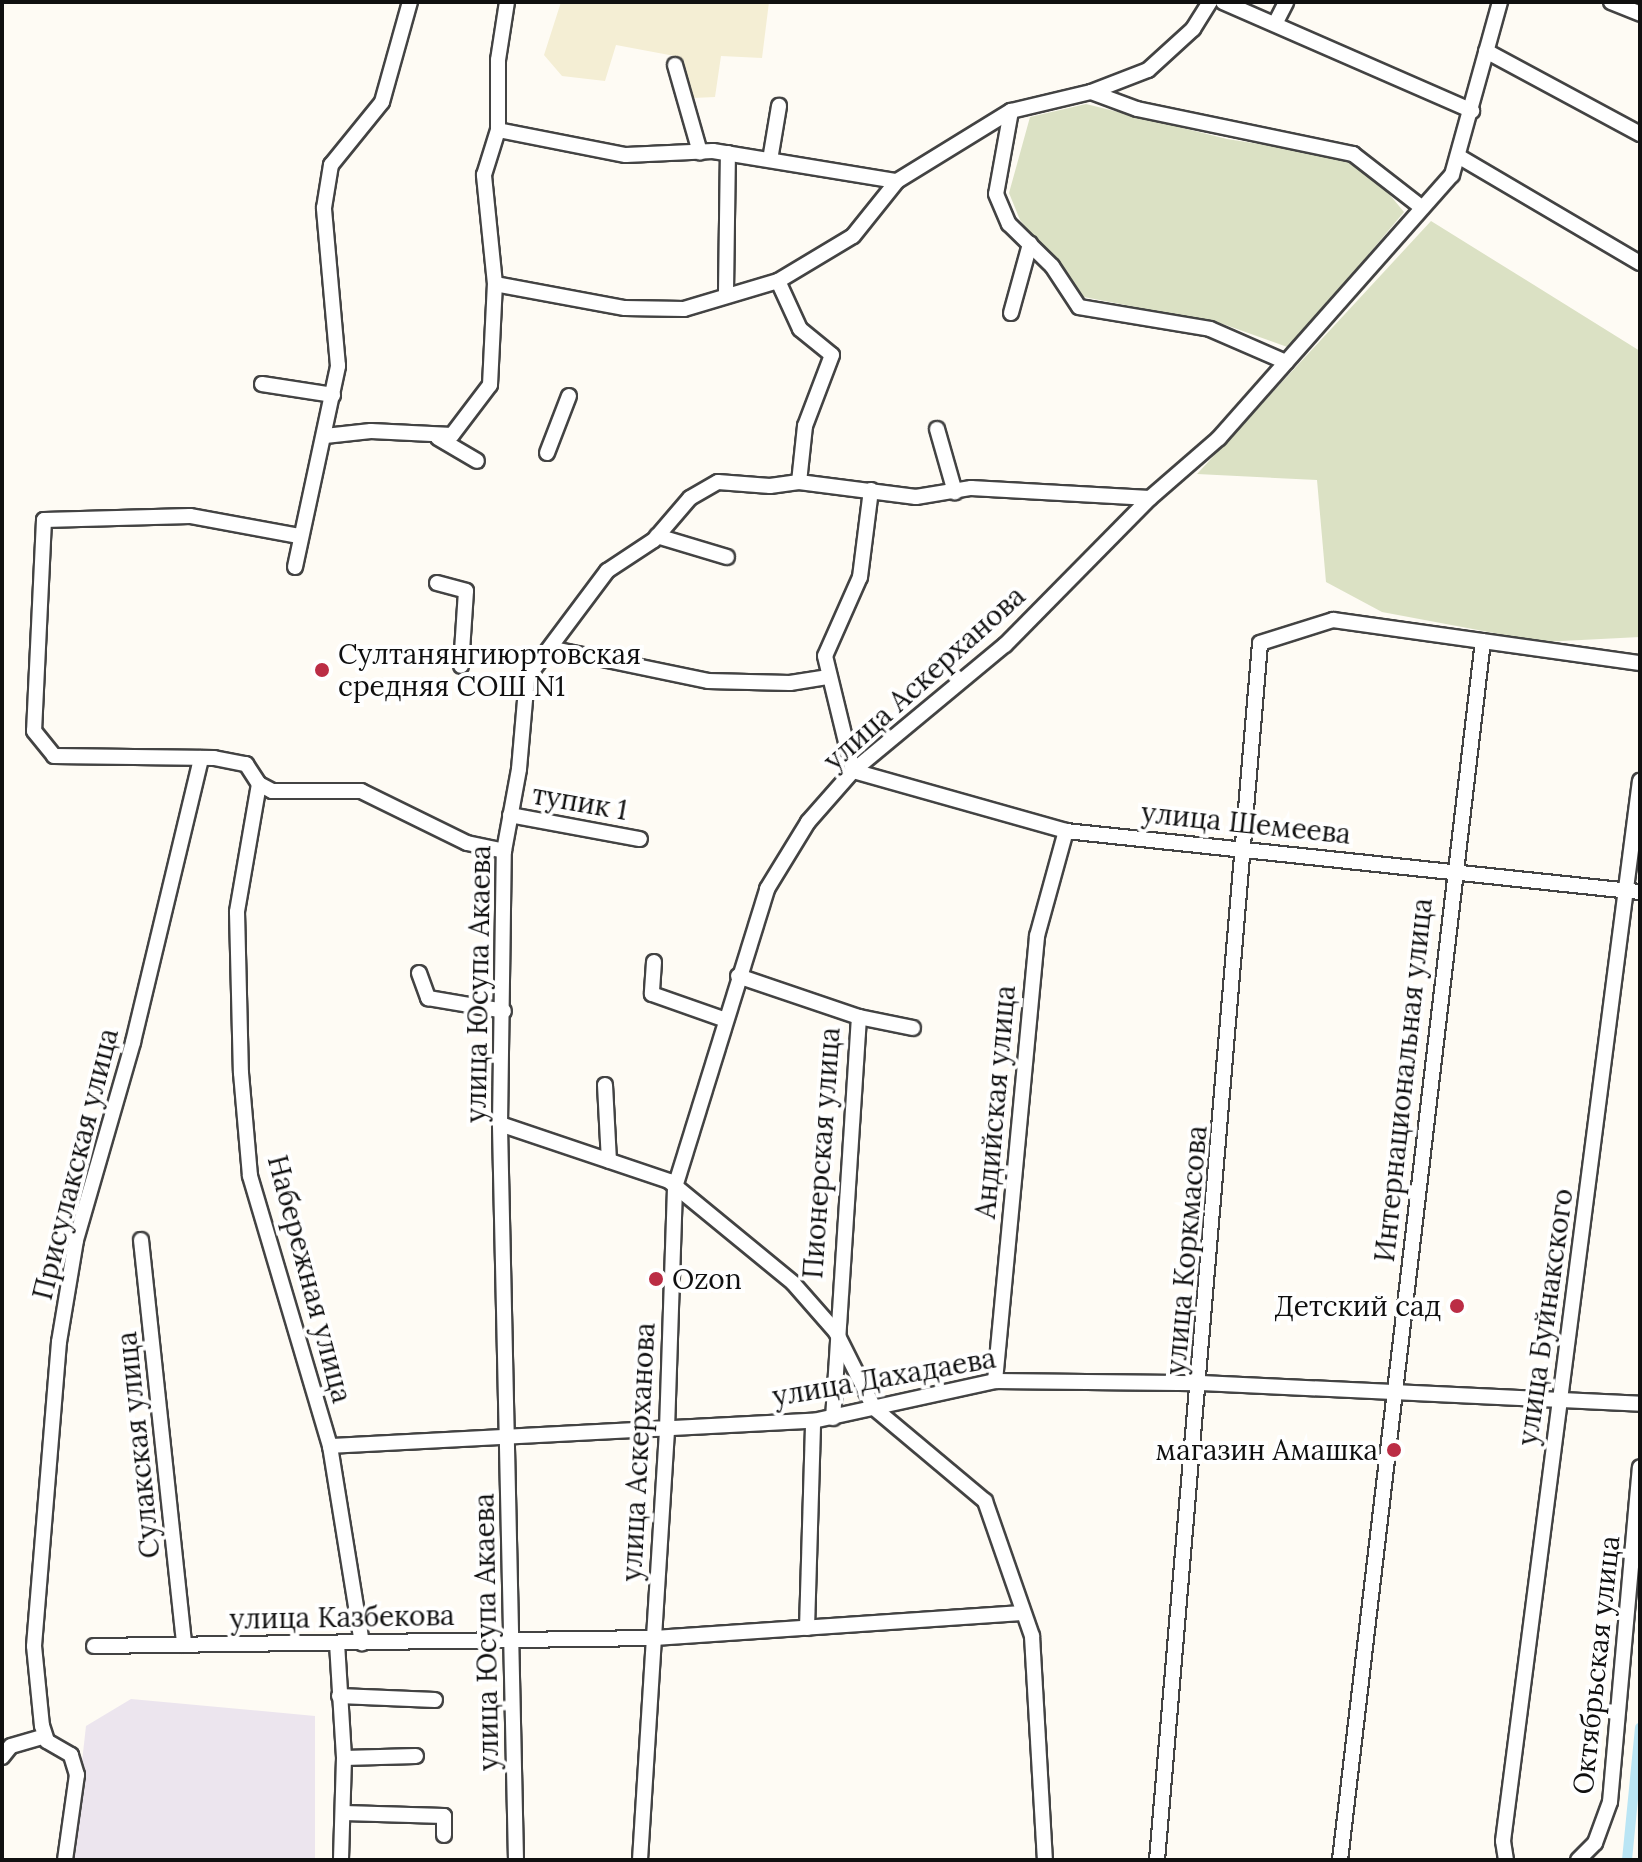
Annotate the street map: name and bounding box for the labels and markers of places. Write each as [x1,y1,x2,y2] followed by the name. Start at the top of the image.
[338,637,641,703] place label: Султанянгиюртовская средняя СОШ N1
[313,661,331,679] marker: Султанянгиюртовская средняя СОШ N1
[672,1262,742,1296] place label: Ozon
[647,1270,665,1288] marker: Ozon
[1274,1289,1441,1323] place label: Детский сад
[1448,1297,1466,1315] marker: Детский сад
[1156,1433,1378,1467] place label: магазин Амашка
[1385,1441,1403,1459] marker: магазин Амашка

